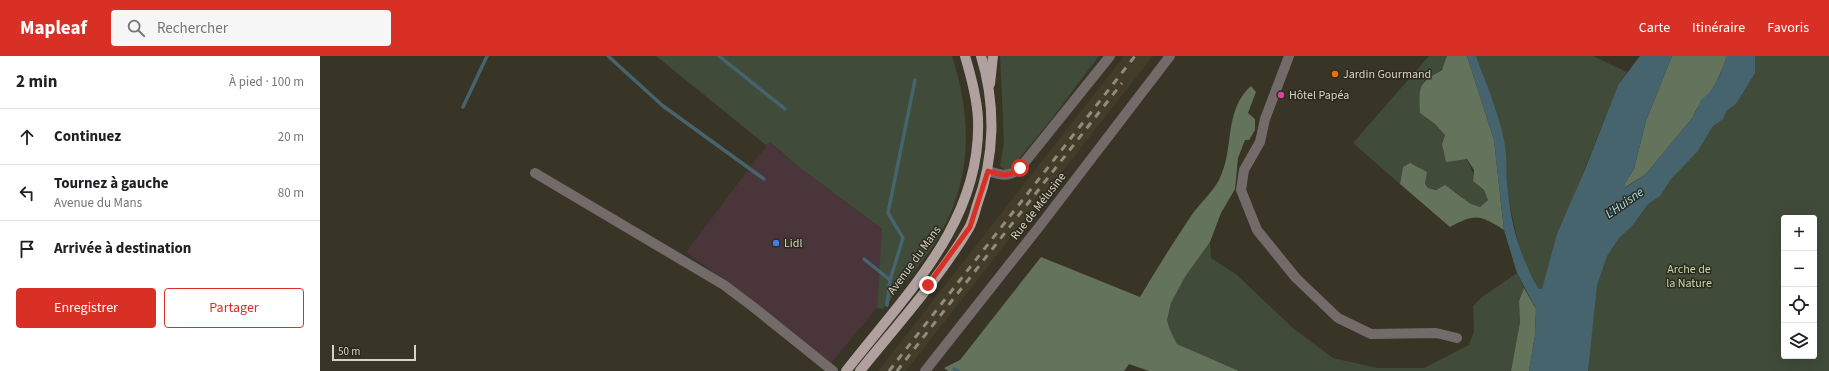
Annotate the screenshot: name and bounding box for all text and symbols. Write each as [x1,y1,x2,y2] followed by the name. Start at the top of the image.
[111,10,391,46] search box
[20,15,87,42] text: Mapleaf
[125,17,147,39] icon: search
[157,18,228,39] text: Rechercher
[1639,18,1670,38] text: Carte
[1692,18,1745,38] text: Itinéraire
[1767,18,1809,38] text: Favoris
[1343,66,1431,83] place label: Jardin Gourmand
[1330,69,1340,79] marker: Jardin Gourmand
[16,70,57,94] text: 2 min
[229,73,304,91] text: À pied · 100 m
[1289,87,1349,104] place label: Hôtel Papéa
[1276,90,1286,100] marker: Hôtel Papéa
[16,126,38,148] icon: ahead
[54,126,121,147] text: Continuez
[278,128,304,146] text: 20 m
[1011,159,1029,177] route start
[1007,169,1070,244] street label: Rue de Mélusine
[54,173,169,194] text: Tournez à gauche
[16,182,38,204] icon: left
[1602,183,1648,223] water label: L'Huisne
[278,184,304,202] text: 80 m
[54,194,142,212] text: Avenue du Mans
[1781,215,1817,359] map controls
[1781,215,1817,251] button: +
[884,222,945,298] street label: Avenue du Mans
[784,235,803,252] place label: Lidl
[16,238,38,260] icon: arrive
[54,238,191,259] text: Arrivée à destination
[771,238,781,248] marker: Lidl
[1781,251,1817,287] button: −
[1666,261,1712,292] park label: Arche de la Nature
[919,276,937,294] route end
[1781,287,1817,323] button: locate
[16,288,156,328] button: Enregistrer
[164,288,304,328] button: Partager
[1781,323,1817,359] button: layers
[332,343,416,362] scale bar
[338,344,360,359] text: 50 m

